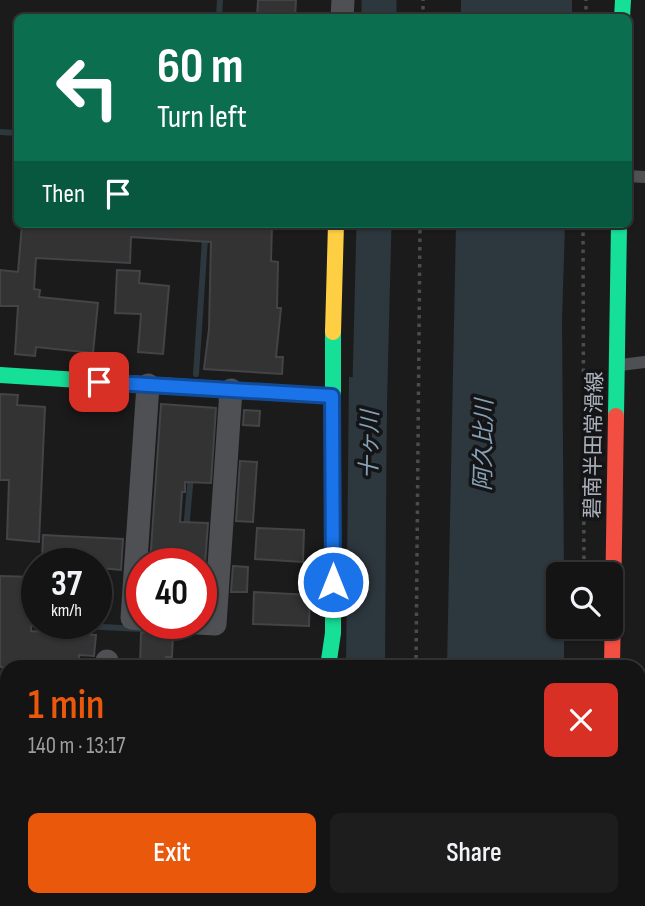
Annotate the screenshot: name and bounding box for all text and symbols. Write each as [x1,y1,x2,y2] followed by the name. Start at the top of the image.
[157,38,244,97] text: 60 m
[42,42,133,133] icon: left
[157,98,247,137] text: Turn left
[99,175,137,213] icon: arrive
[42,179,85,210] text: Then
[69,352,129,412] pin
[80,363,118,401] icon: arrive
[580,371,608,519] street label: 碧南半田常滑線
[469,396,499,491] water label: 阿久比川
[355,407,385,480] water label: 十ヶ川
[296,545,370,619] position arrow
[126,548,217,639] speed limit sign: 40
[546,562,623,639] map controls
[546,562,623,639] button: search
[51,563,82,606] text: 37
[51,600,82,621] text: km/h
[28,680,104,731] text: 1 min
[544,683,618,757] button: close
[28,732,125,760] text: 140 m · 13:17
[28,813,316,893] button: Exit
[330,813,618,893] button: Share

